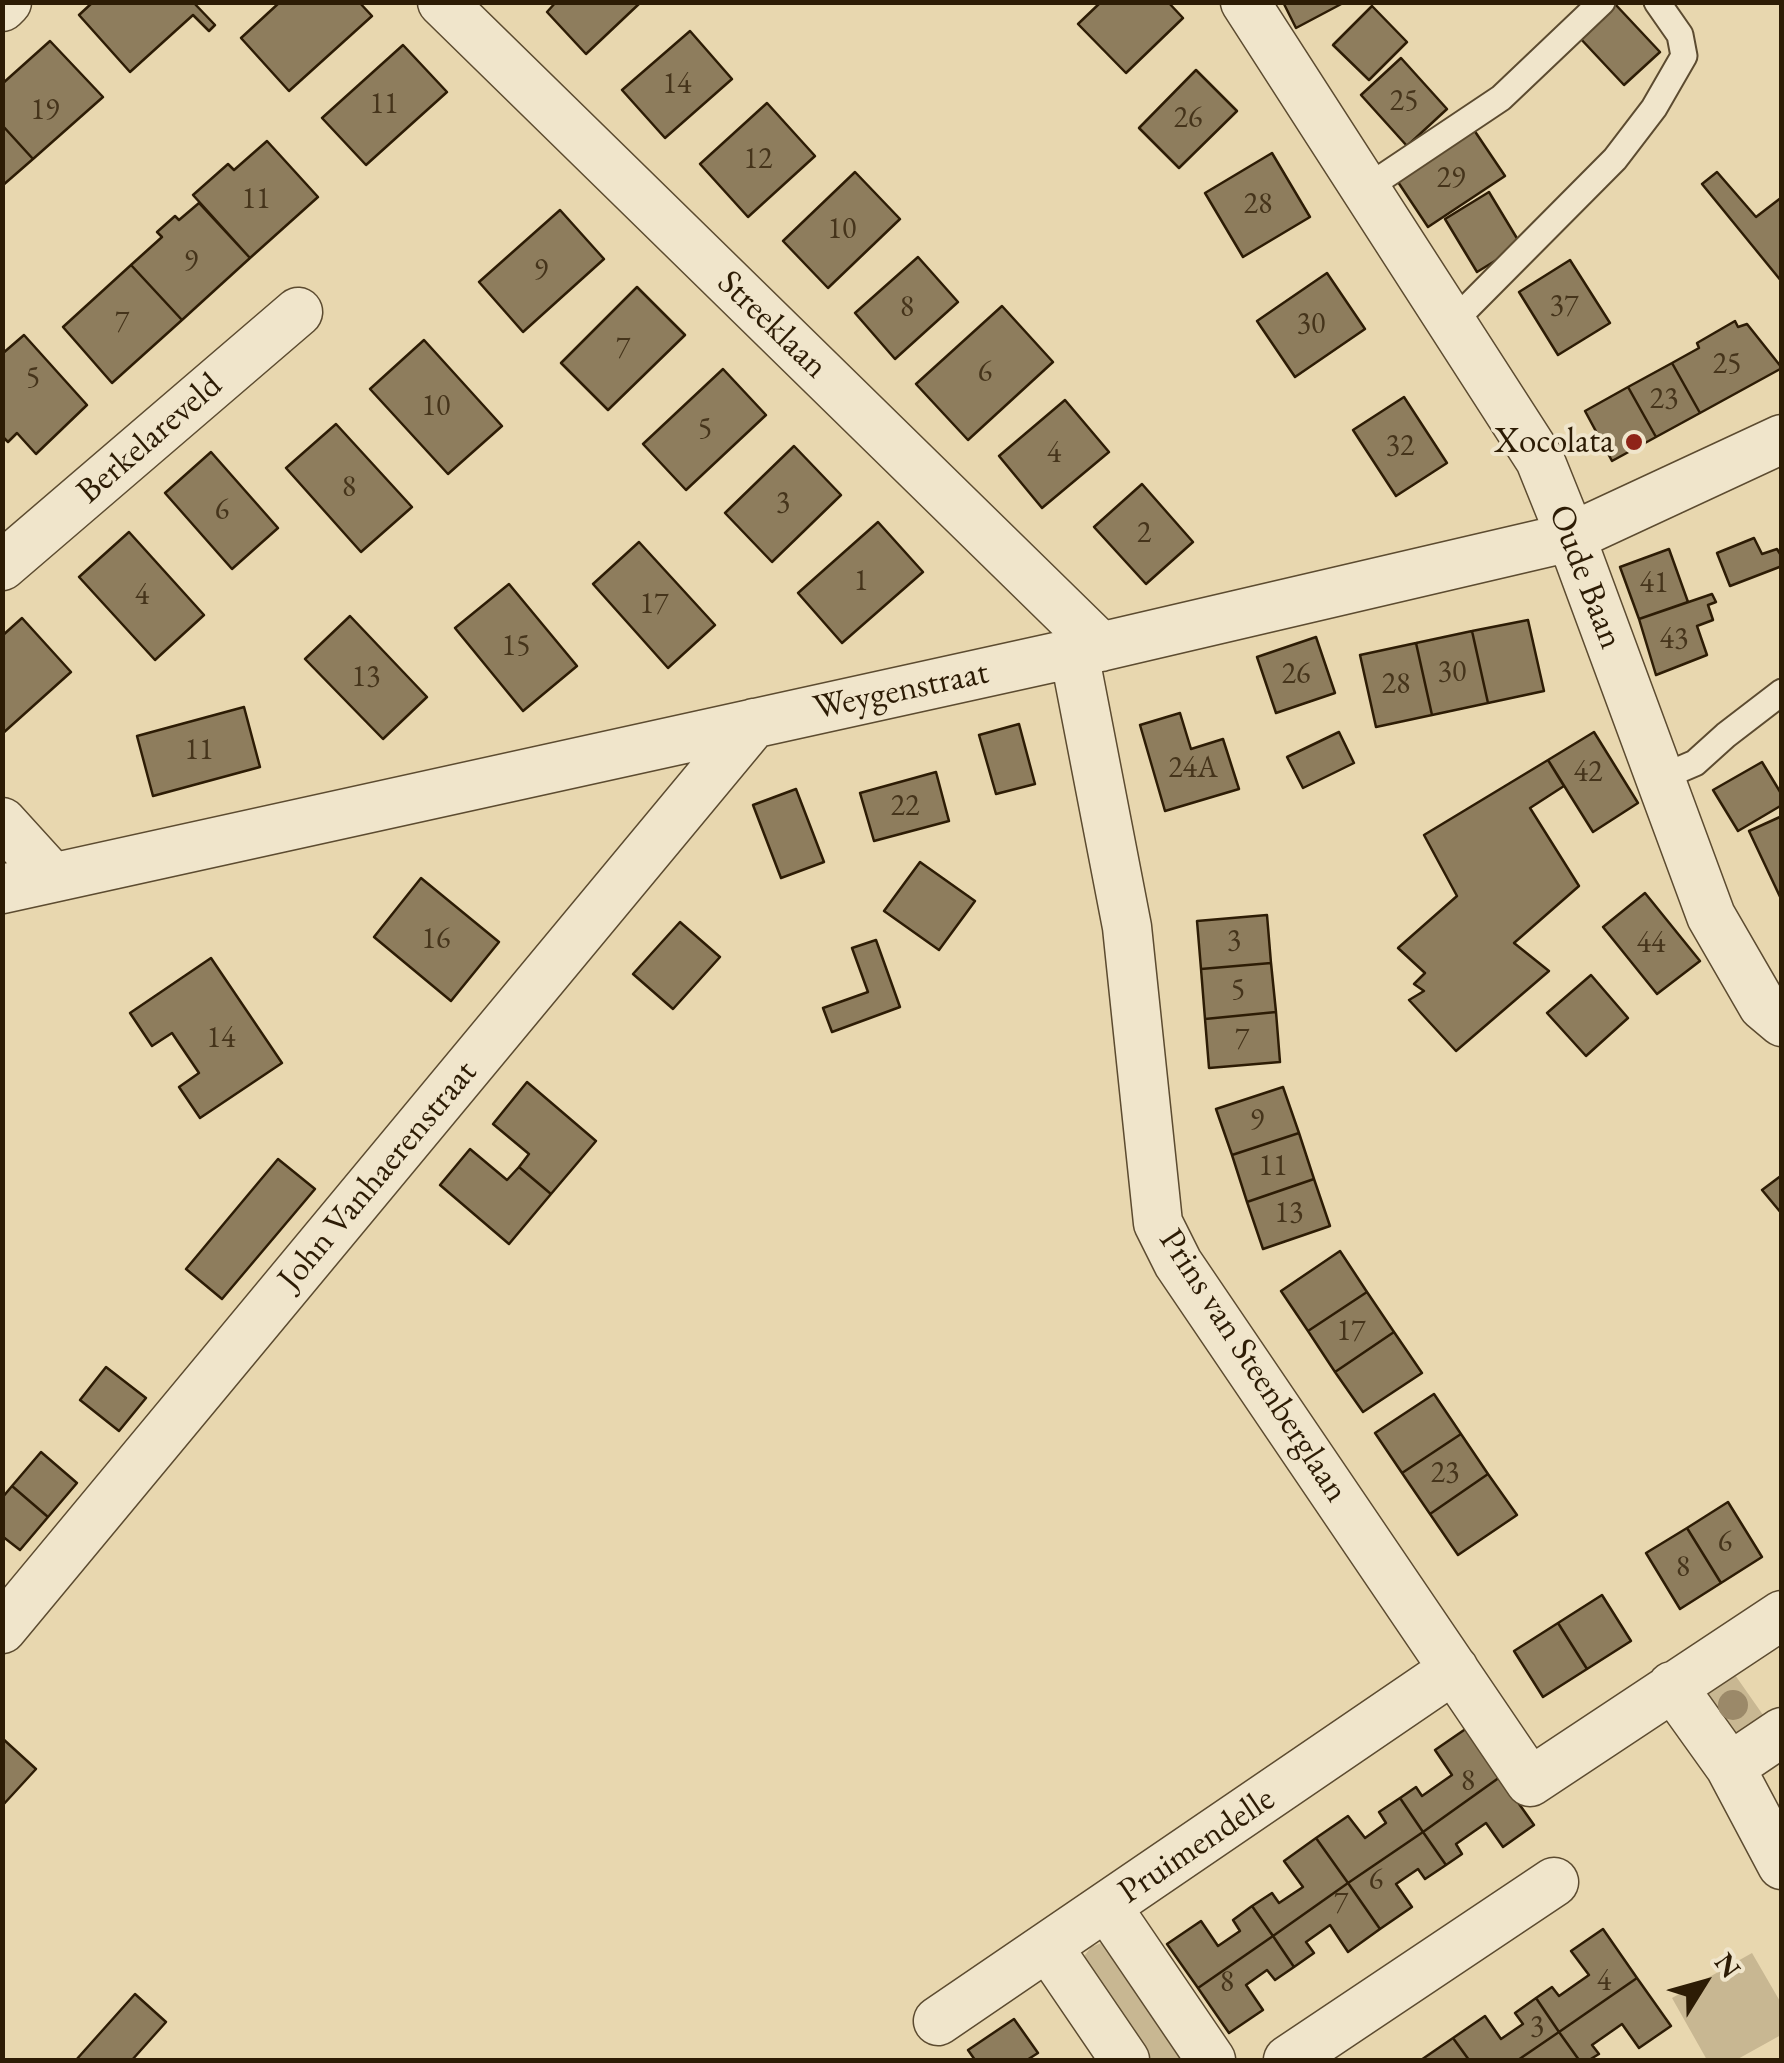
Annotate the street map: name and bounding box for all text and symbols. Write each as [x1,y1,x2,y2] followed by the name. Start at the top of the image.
[663,67,691,103] house number: 14
[1390,84,1418,120] house number: 25
[370,87,398,123] house number: 11
[31,93,59,129] house number: 19
[1174,101,1202,137] house number: 26
[744,142,772,178] house number: 12
[1437,161,1465,197] house number: 29
[242,182,270,218] house number: 11
[1244,187,1272,223] house number: 28
[828,212,856,248] house number: 10
[184,244,198,280] house number: 9
[534,253,548,289] house number: 9
[708,262,836,388] street label: Streeklaan
[1550,289,1578,325] house number: 37
[900,290,914,326] house number: 8
[115,305,129,341] house number: 7
[1297,307,1325,343] house number: 30
[616,331,630,367] house number: 7
[1713,347,1741,383] house number: 25
[978,355,992,391] house number: 6
[26,361,40,397] house number: 5
[69,365,231,513] street label: Berkelareveld
[1650,382,1678,418] house number: 23
[422,389,450,425] house number: 10
[698,412,712,448] house number: 5
[1494,421,1614,463] place label: Xocolata
[1386,429,1414,465] house number: 32
[1623,431,1645,453] marker: Xocolata
[1047,436,1061,472] house number: 4
[342,470,356,506] house number: 8
[776,486,790,522] house number: 3
[215,493,229,529] house number: 6
[1538,499,1632,655] street label: Oude Baan
[1137,516,1151,552] house number: 2
[854,564,868,600] house number: 1
[1640,566,1668,602] house number: 41
[135,578,149,614] house number: 4
[640,587,668,623] house number: 17
[1660,622,1688,658] house number: 43
[502,629,530,665] house number: 15
[810,652,992,730] street label: Weygenstraat
[1438,655,1466,691] house number: 30
[1282,657,1310,693] house number: 26
[352,660,380,696] house number: 13
[1382,667,1410,703] house number: 28
[185,733,213,769] house number: 11
[1168,751,1218,787] house number: 24A
[1574,755,1602,791] house number: 42
[891,789,919,825] house number: 22
[422,922,450,958] house number: 16
[1227,924,1241,960] house number: 3
[1637,926,1665,962] house number: 44
[1231,973,1245,1009] house number: 5
[207,1021,235,1057] house number: 14
[1235,1022,1249,1058] house number: 7
[270,1053,486,1299] street label: John Vanhaerenstraat
[1250,1103,1264,1139] house number: 9
[1259,1149,1287,1185] house number: 11
[1275,1196,1303,1232] house number: 13
[1149,1222,1357,1510] street label: Prins van Steenberglaan
[1337,1314,1365,1350] house number: 17
[1431,1456,1459,1492] house number: 23
[1718,1525,1732,1561] house number: 6
[1676,1550,1690,1586] house number: 8
[1461,1764,1475,1800] house number: 8
[1111,1778,1283,1914] street label: Pruimendelle
[1369,1863,1383,1899] house number: 6
[1334,1886,1348,1922] house number: 7
[1654,1933,1754,2033] north arrow
[1707,1945,1749,1985] text: N
[1597,1964,1611,2000] house number: 4
[1220,1965,1234,2001] house number: 8
[1530,2010,1544,2046] house number: 3

